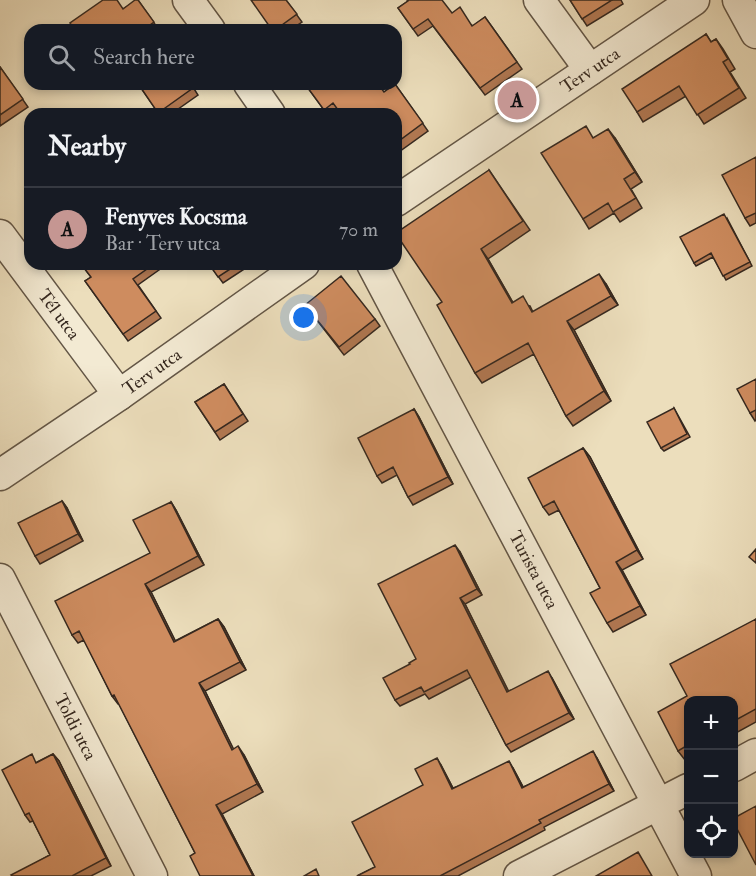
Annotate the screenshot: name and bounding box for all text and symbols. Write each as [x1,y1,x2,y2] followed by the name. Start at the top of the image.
[24,24,402,90] search box
[45,41,78,74] icon: search
[556,42,625,98] street label: Terv utca
[93,43,195,71] text: Search here
[498,78,536,122] pin: A
[48,131,126,163] text: Nearby
[105,203,247,231] text: Fenyves Kocsma
[61,217,74,242] text: A
[339,217,378,242] text: 70 m
[105,231,220,256] text: Bar · Terv utca
[33,285,86,345] street label: Tél utca
[289,303,318,332] your location
[118,342,187,400] street label: Terv utca
[504,527,564,613] street label: Turista utca
[49,690,102,764] street label: Toldi utca
[684,696,738,858] map controls
[684,696,738,750] button: +
[684,750,738,804] button: −
[684,804,738,858] button: locate

